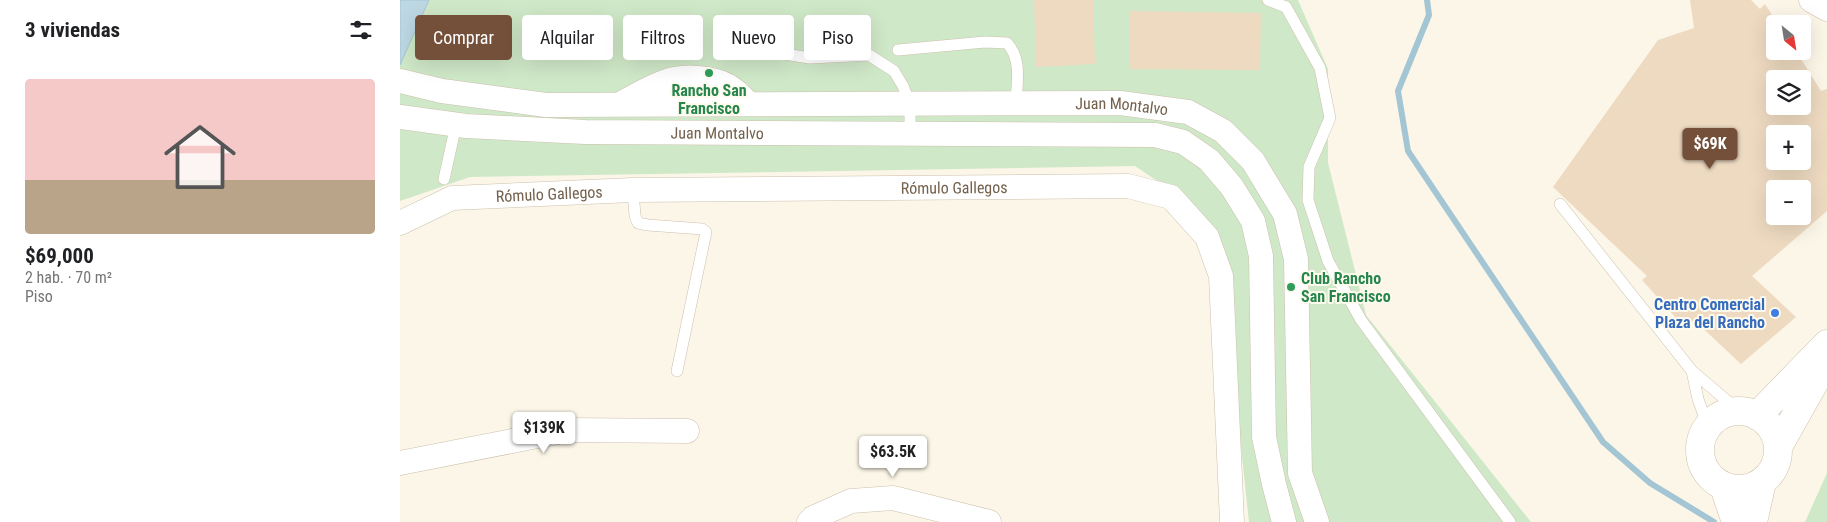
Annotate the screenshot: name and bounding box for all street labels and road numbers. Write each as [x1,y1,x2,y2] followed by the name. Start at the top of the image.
[1075,94,1169,119] street label: Juan Montalvo
[671,123,764,143] street label: Juan Montalvo
[901,178,1008,198] street label: Rómulo Gallegos
[495,182,603,206] street label: Rómulo Gallegos

